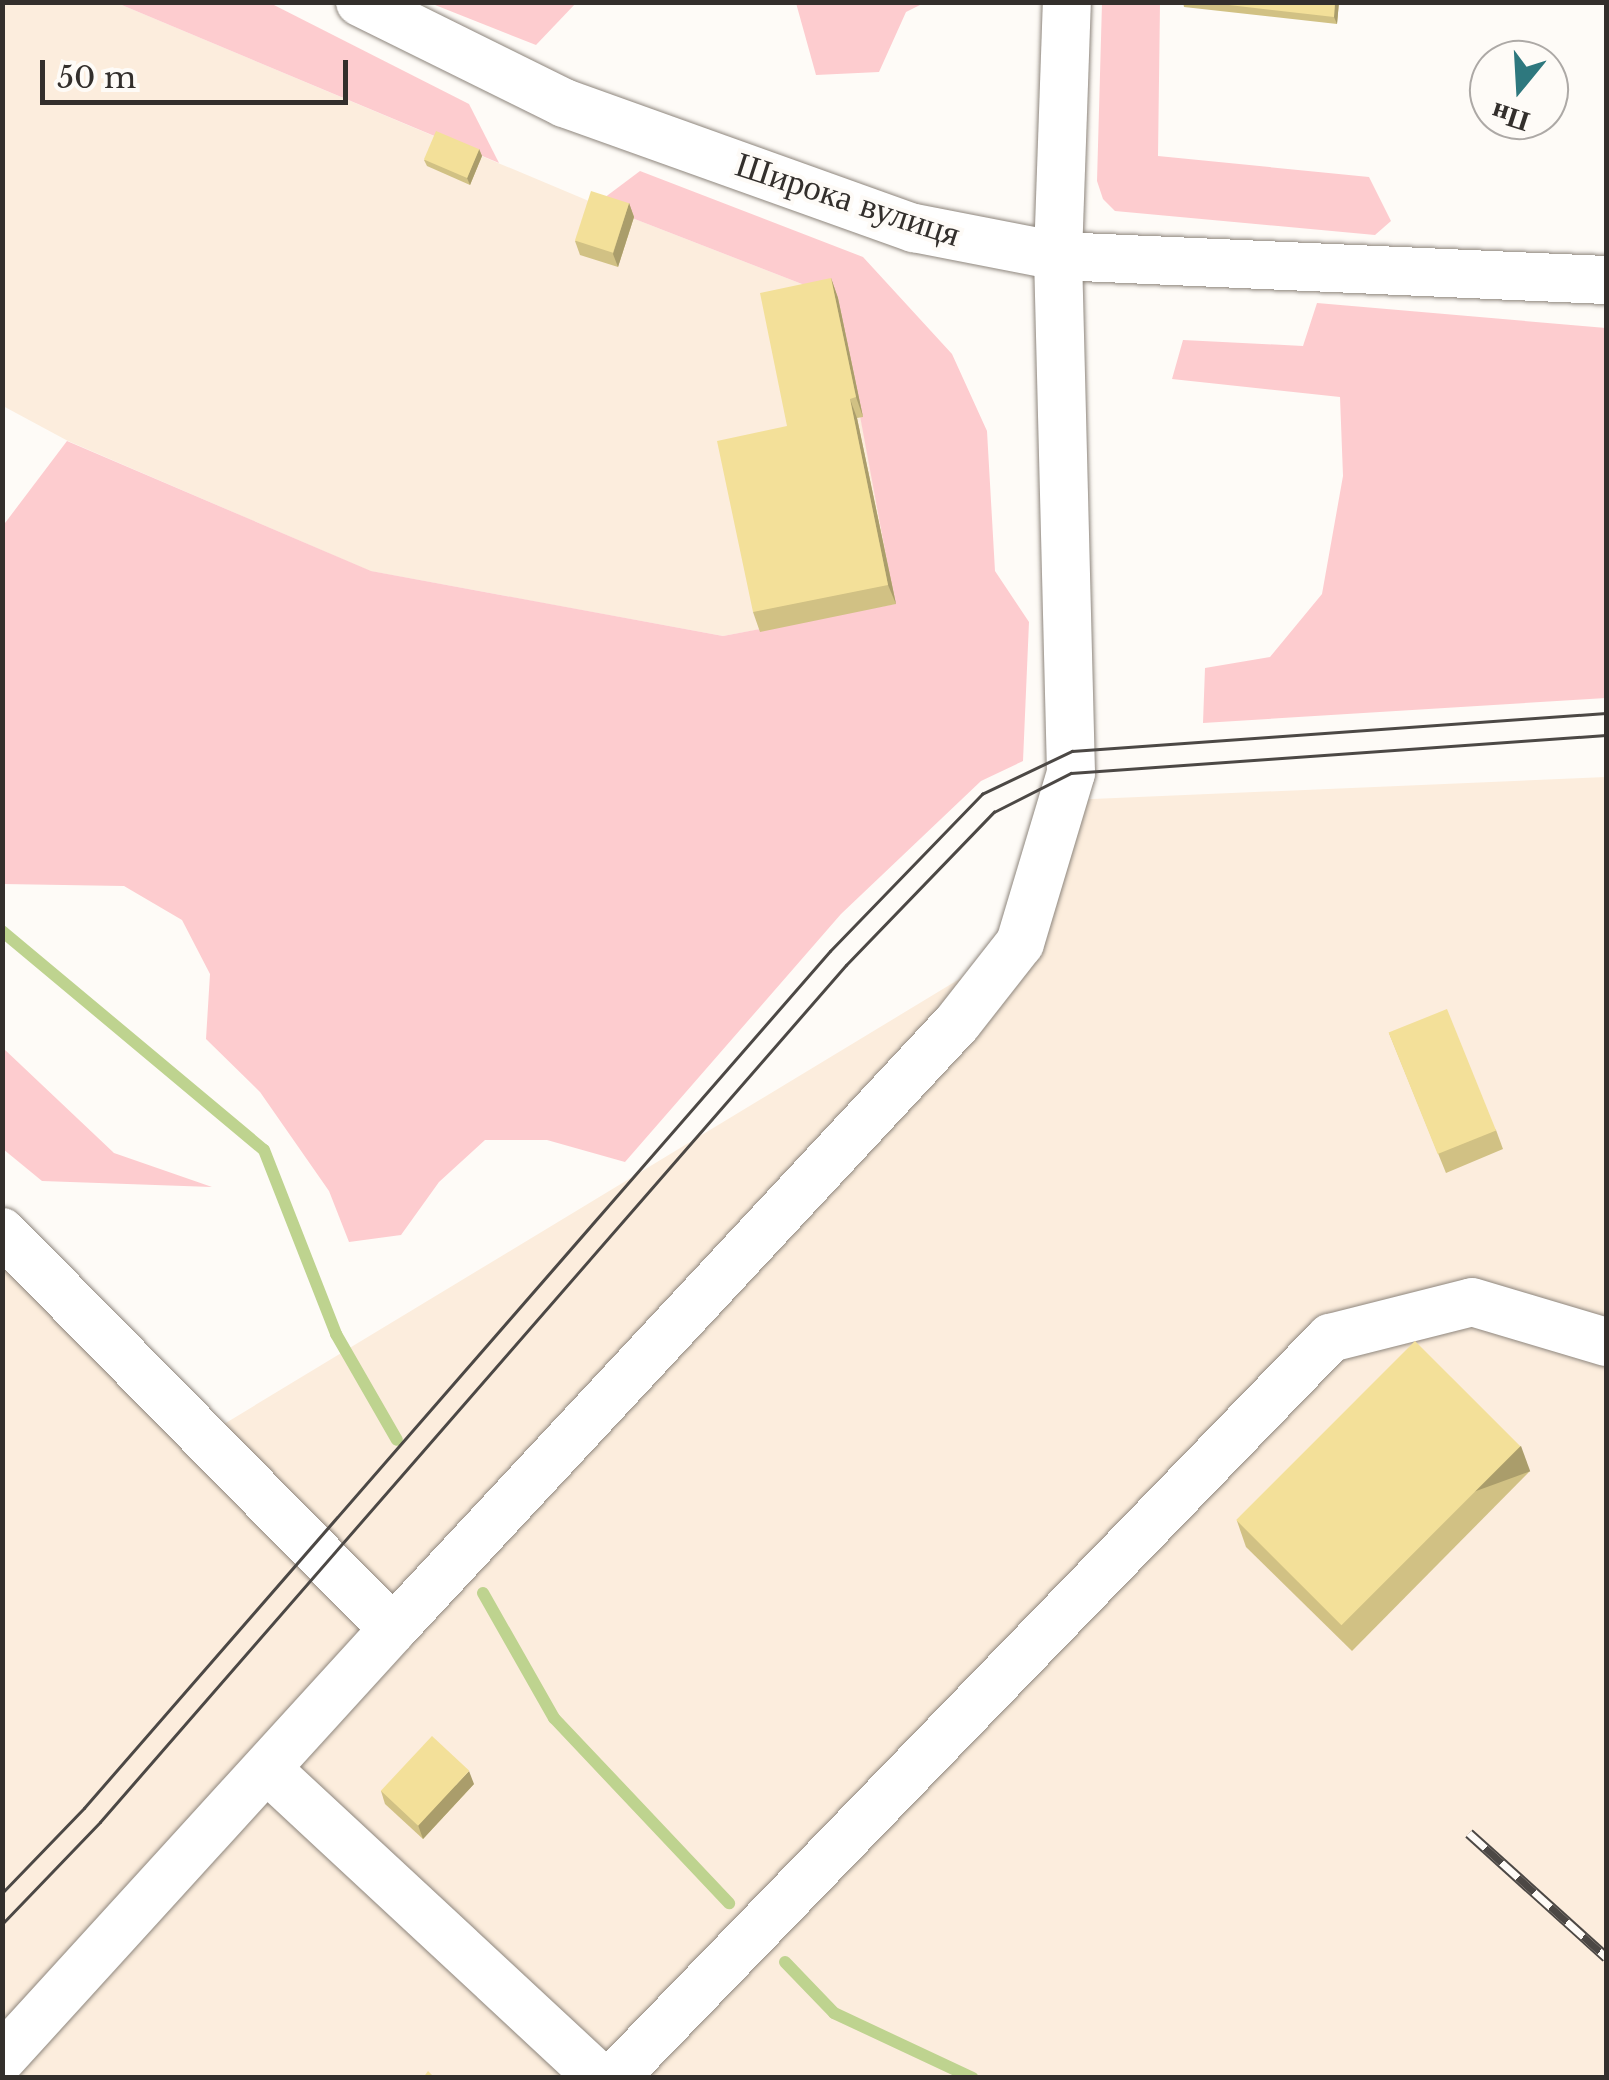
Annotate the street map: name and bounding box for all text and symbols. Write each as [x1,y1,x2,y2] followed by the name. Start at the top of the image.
[45,40,352,102] scale bar
[1469,40,1569,140] north arrow
[57,59,136,96] text: 50 m
[1487,95,1534,140] text: Пн
[731,143,965,255] street label: Широка вулиця

